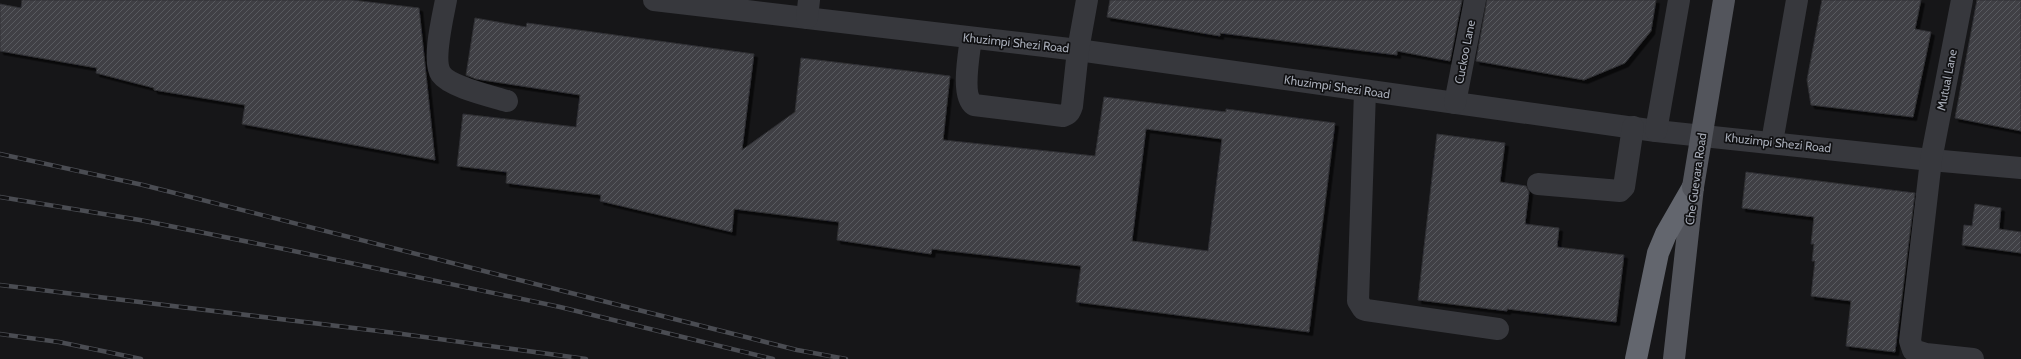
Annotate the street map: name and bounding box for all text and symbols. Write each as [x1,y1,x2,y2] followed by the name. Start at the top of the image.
[1451,19,1478,85] street label: Cuckoo Lane
[962,29,1070,56] street label: Khuzimpi Shezi Road
[1933,48,1960,112] street label: Mutual Lane
[1283,72,1391,101] street label: Khuzimpi Shezi Road
[1724,129,1832,156] street label: Khuzimpi Shezi Road
[1682,132,1709,226] street label: Che Guevara Road

